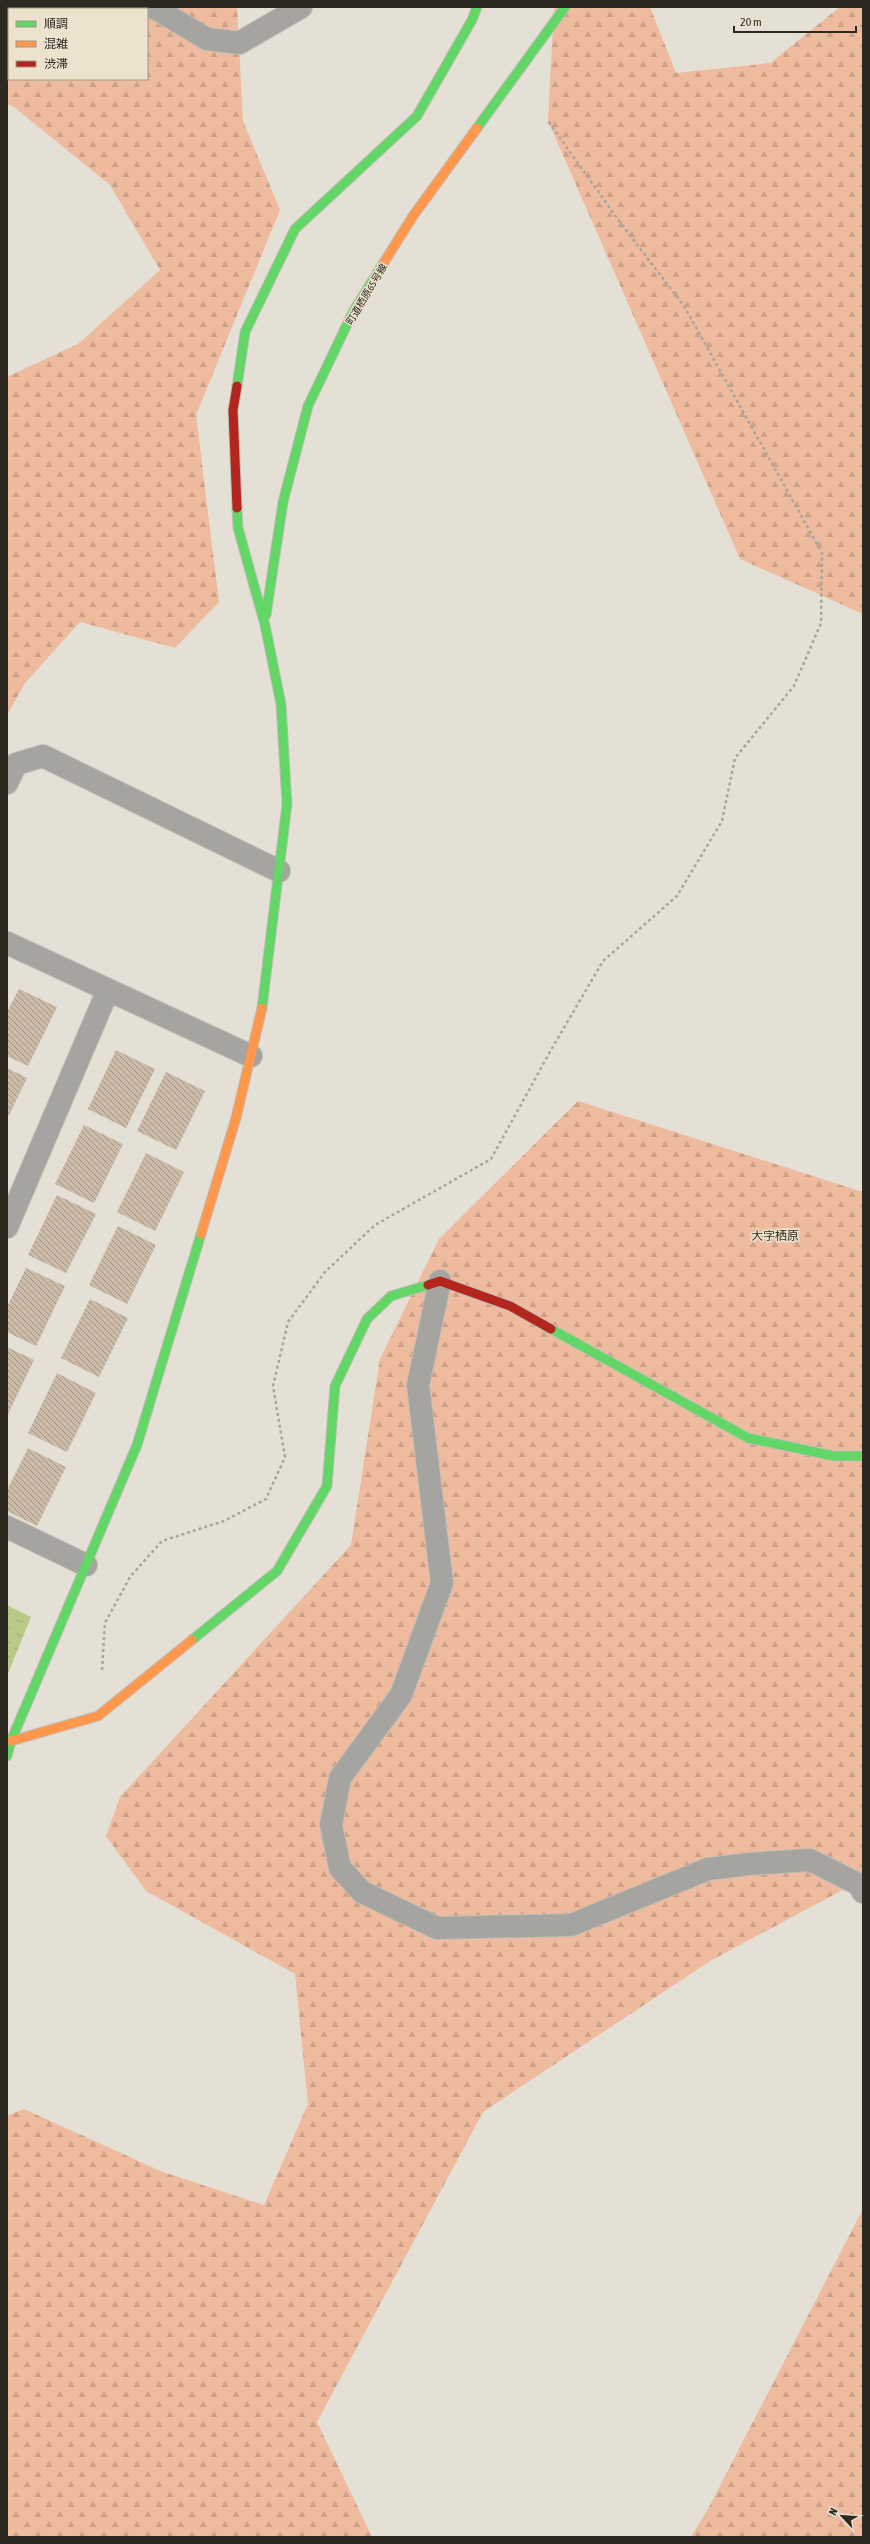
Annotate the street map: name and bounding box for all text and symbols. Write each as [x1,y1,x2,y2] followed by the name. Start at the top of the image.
[8,8,148,80] legend
[734,8,856,34] scale bar
[740,15,762,29] text: 20 m
[44,17,68,31] text: 順調
[44,37,68,51] text: 混雑
[44,57,68,71] text: 渋滞
[344,262,389,327] street label: 町道栖原65号線
[751,1229,799,1243] district label: 大字栖原
[822,2496,862,2536] north arrow
[826,2506,840,2517] text: N

